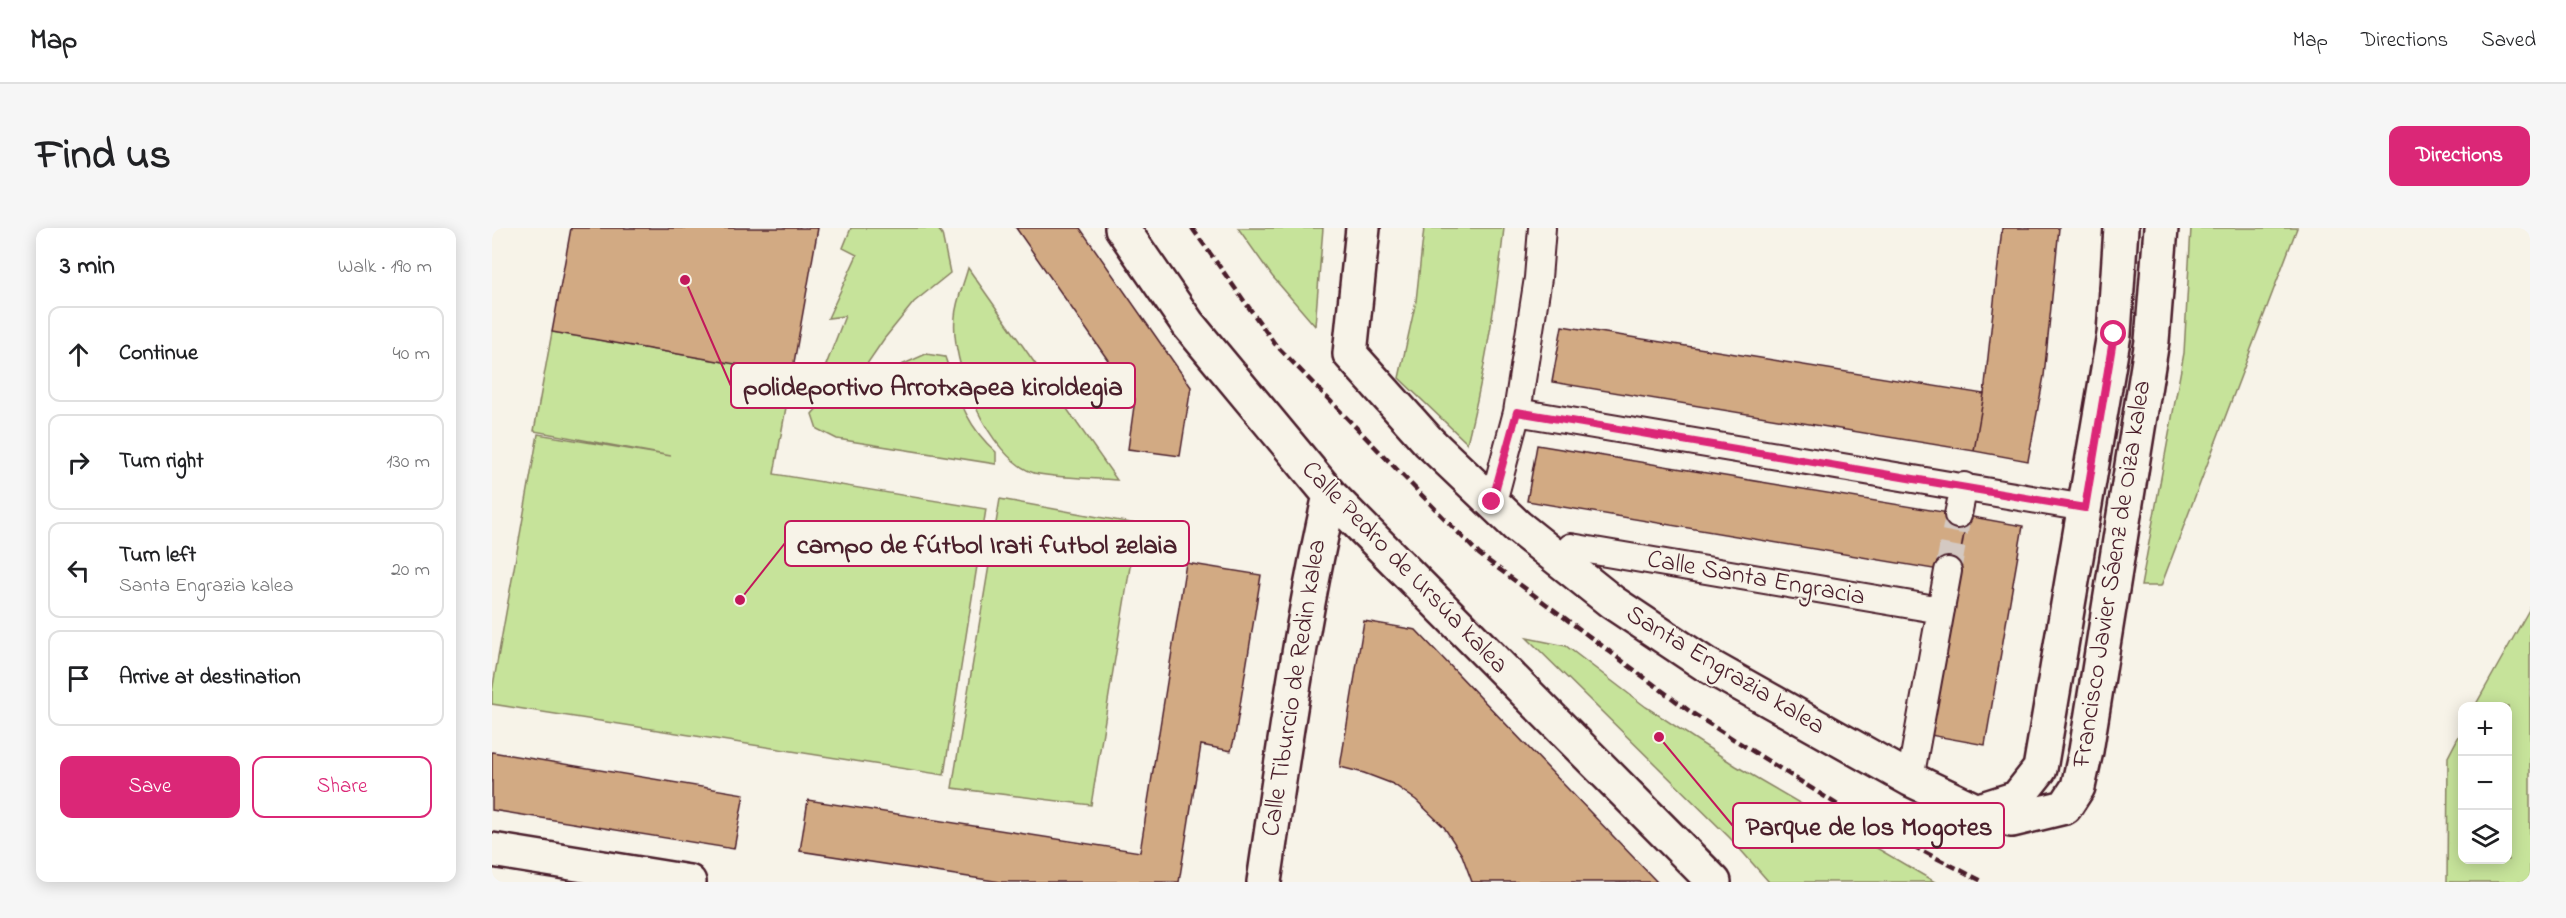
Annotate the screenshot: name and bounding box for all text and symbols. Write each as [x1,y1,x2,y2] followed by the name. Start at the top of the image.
[30,21,77,62] text: Map
[2292,26,2328,56] text: Map
[2361,26,2448,56] text: Directions
[2481,26,2536,56] text: Saved
[36,126,171,187] text: Find us
[2389,126,2530,186] button: Directions
[60,248,115,286] text: 3 min
[338,253,432,282] text: Walk · 190 m
[2100,320,2126,346] route start
[62,338,95,371] icon: ahead
[119,338,198,370] text: Continue
[393,340,430,369] text: 40 m
[731,363,1135,408] callout: polideportivo Arrotxapea kiroldegia
[743,369,1123,409] text: polideportivo Arrotxapea kiroldegia
[2063,378,2162,771] street label: Francisco Javier Sáenz de Oiza kalea
[62,446,95,479] icon: right
[119,446,204,478] text: Turn right
[386,448,430,477] text: 130 m
[1292,453,1516,683] street label: Calle Pedro de Ursúa kalea
[1478,488,1504,514] route end
[785,521,1189,566] callout: campo de fútbol Irati futbol zelaia
[797,527,1177,566] text: campo de fútbol Irati futbol zelaia
[1253,537,1337,839] street label: Calle Tiburcio de Redin kalea
[119,540,196,572] text: Turn left
[1644,541,1868,617] street label: Calle Santa Engracia
[62,554,95,587] icon: left
[391,556,430,585] text: 20 m
[119,572,293,601] text: Santa Engrazia kalea
[1618,596,1832,746] street label: Santa Engrazia kalea
[62,662,95,695] icon: arrive
[119,662,301,694] text: Arrive at destination
[2458,702,2512,864] map controls
[2458,702,2512,756] button: +
[60,756,240,818] button: Save
[252,756,432,818] button: Share
[2458,756,2512,810] button: −
[1733,803,2004,848] callout: Parque de los Mogotes
[1745,809,1993,849] text: Parque de los Mogotes
[2458,810,2512,864] button: layers

